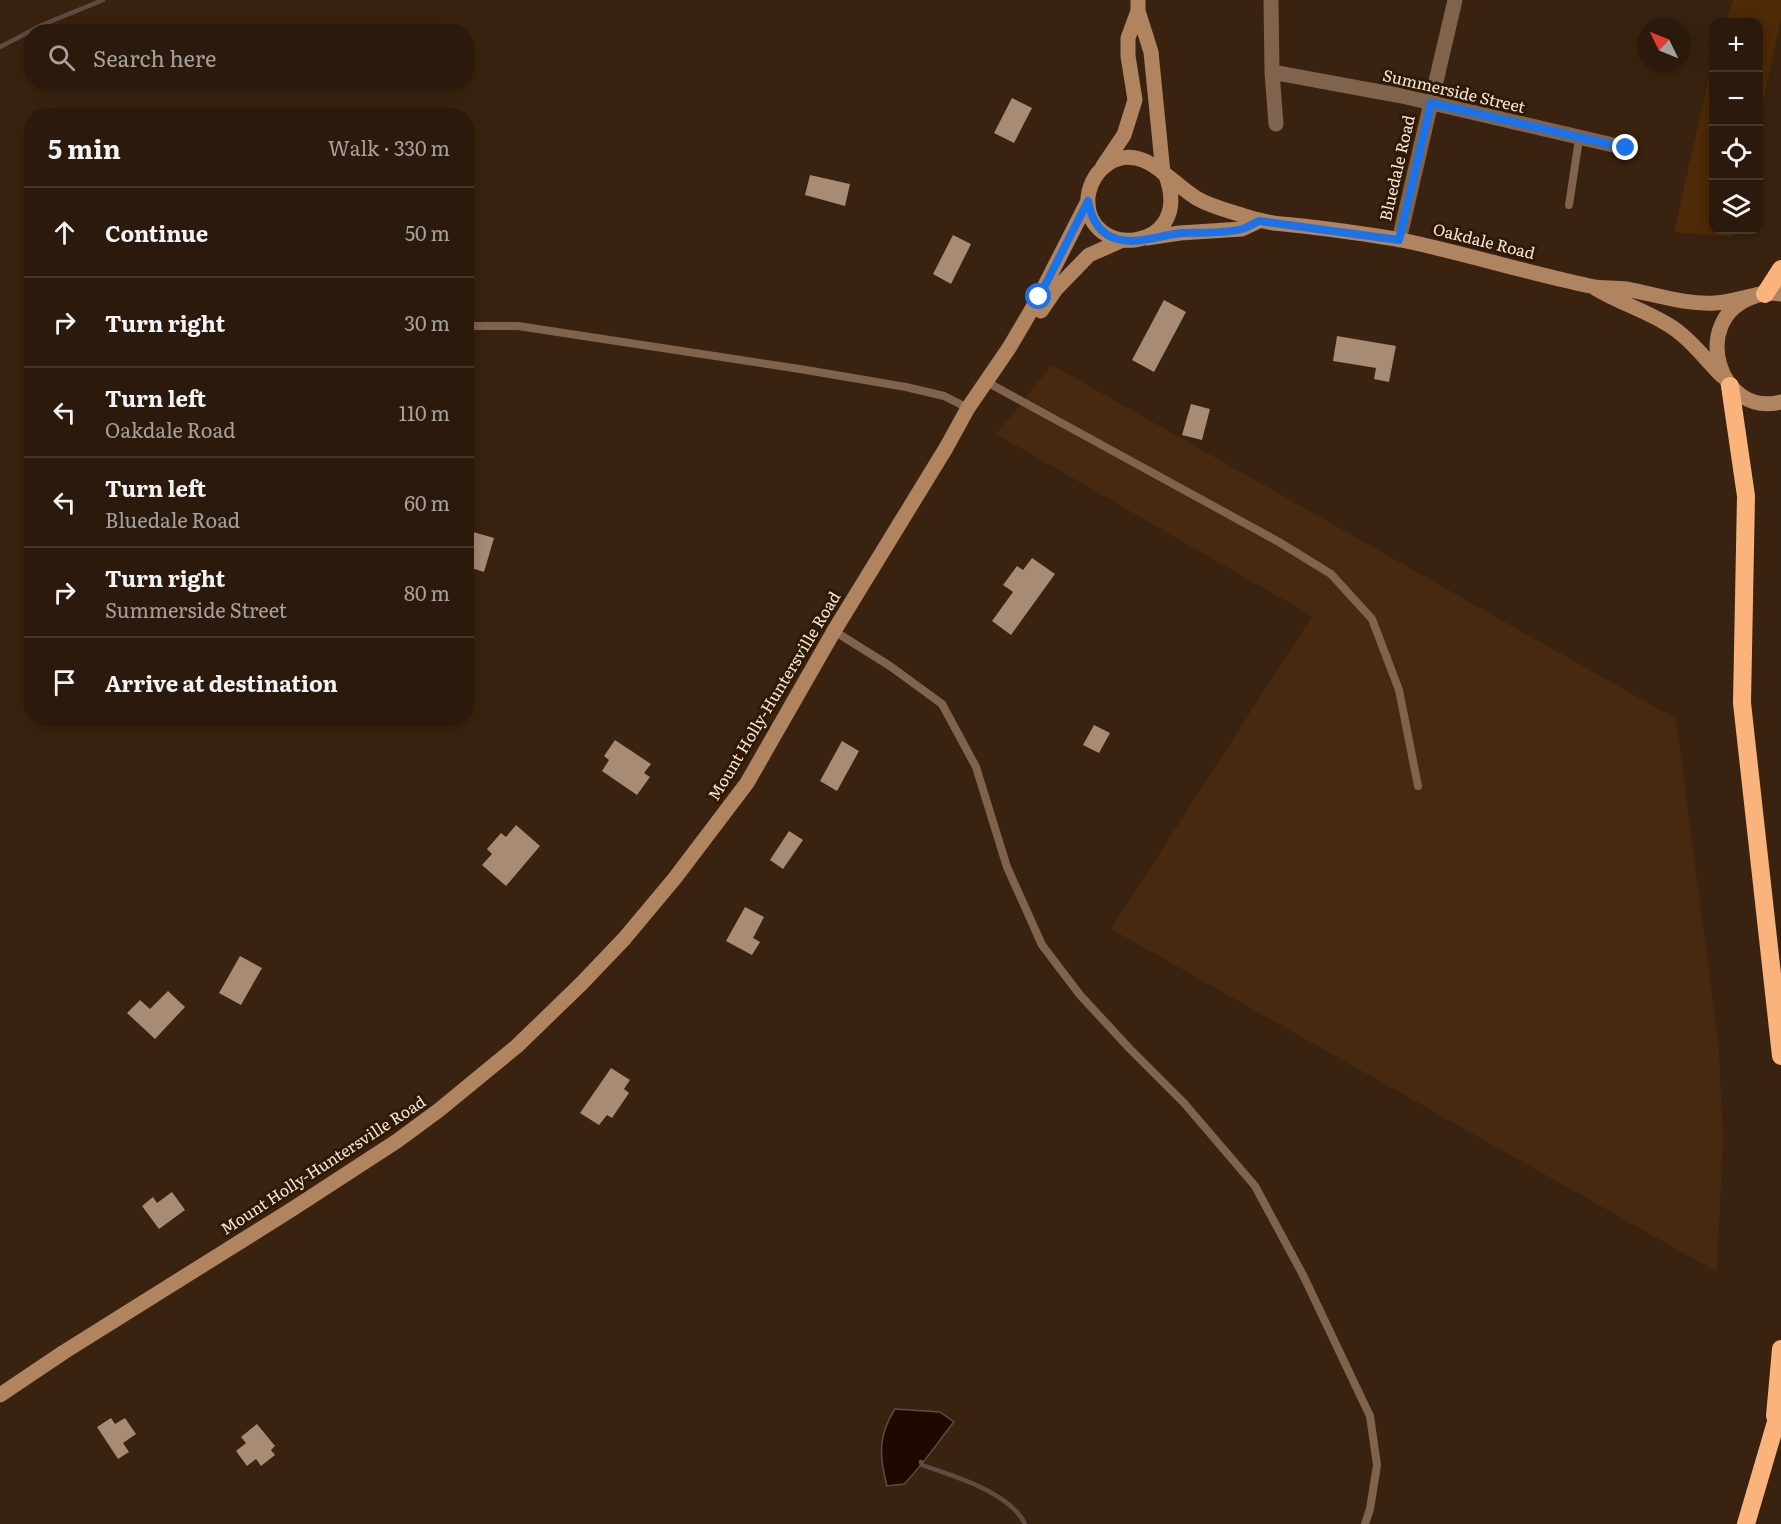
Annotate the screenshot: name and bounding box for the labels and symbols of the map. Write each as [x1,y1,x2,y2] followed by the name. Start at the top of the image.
[1637,18,1691,72] north arrow
[1381,62,1528,118] street label: Summerside Street
[1372,112,1420,223] street label: Bluedale Road
[1612,134,1638,160] route end
[1431,216,1538,264] street label: Oakdale Road
[1025,283,1051,309] route start
[701,586,845,805] street label: Mount Holly-Huntersville Road
[215,1089,430,1240] street label: Mount Holly-Huntersville Road

